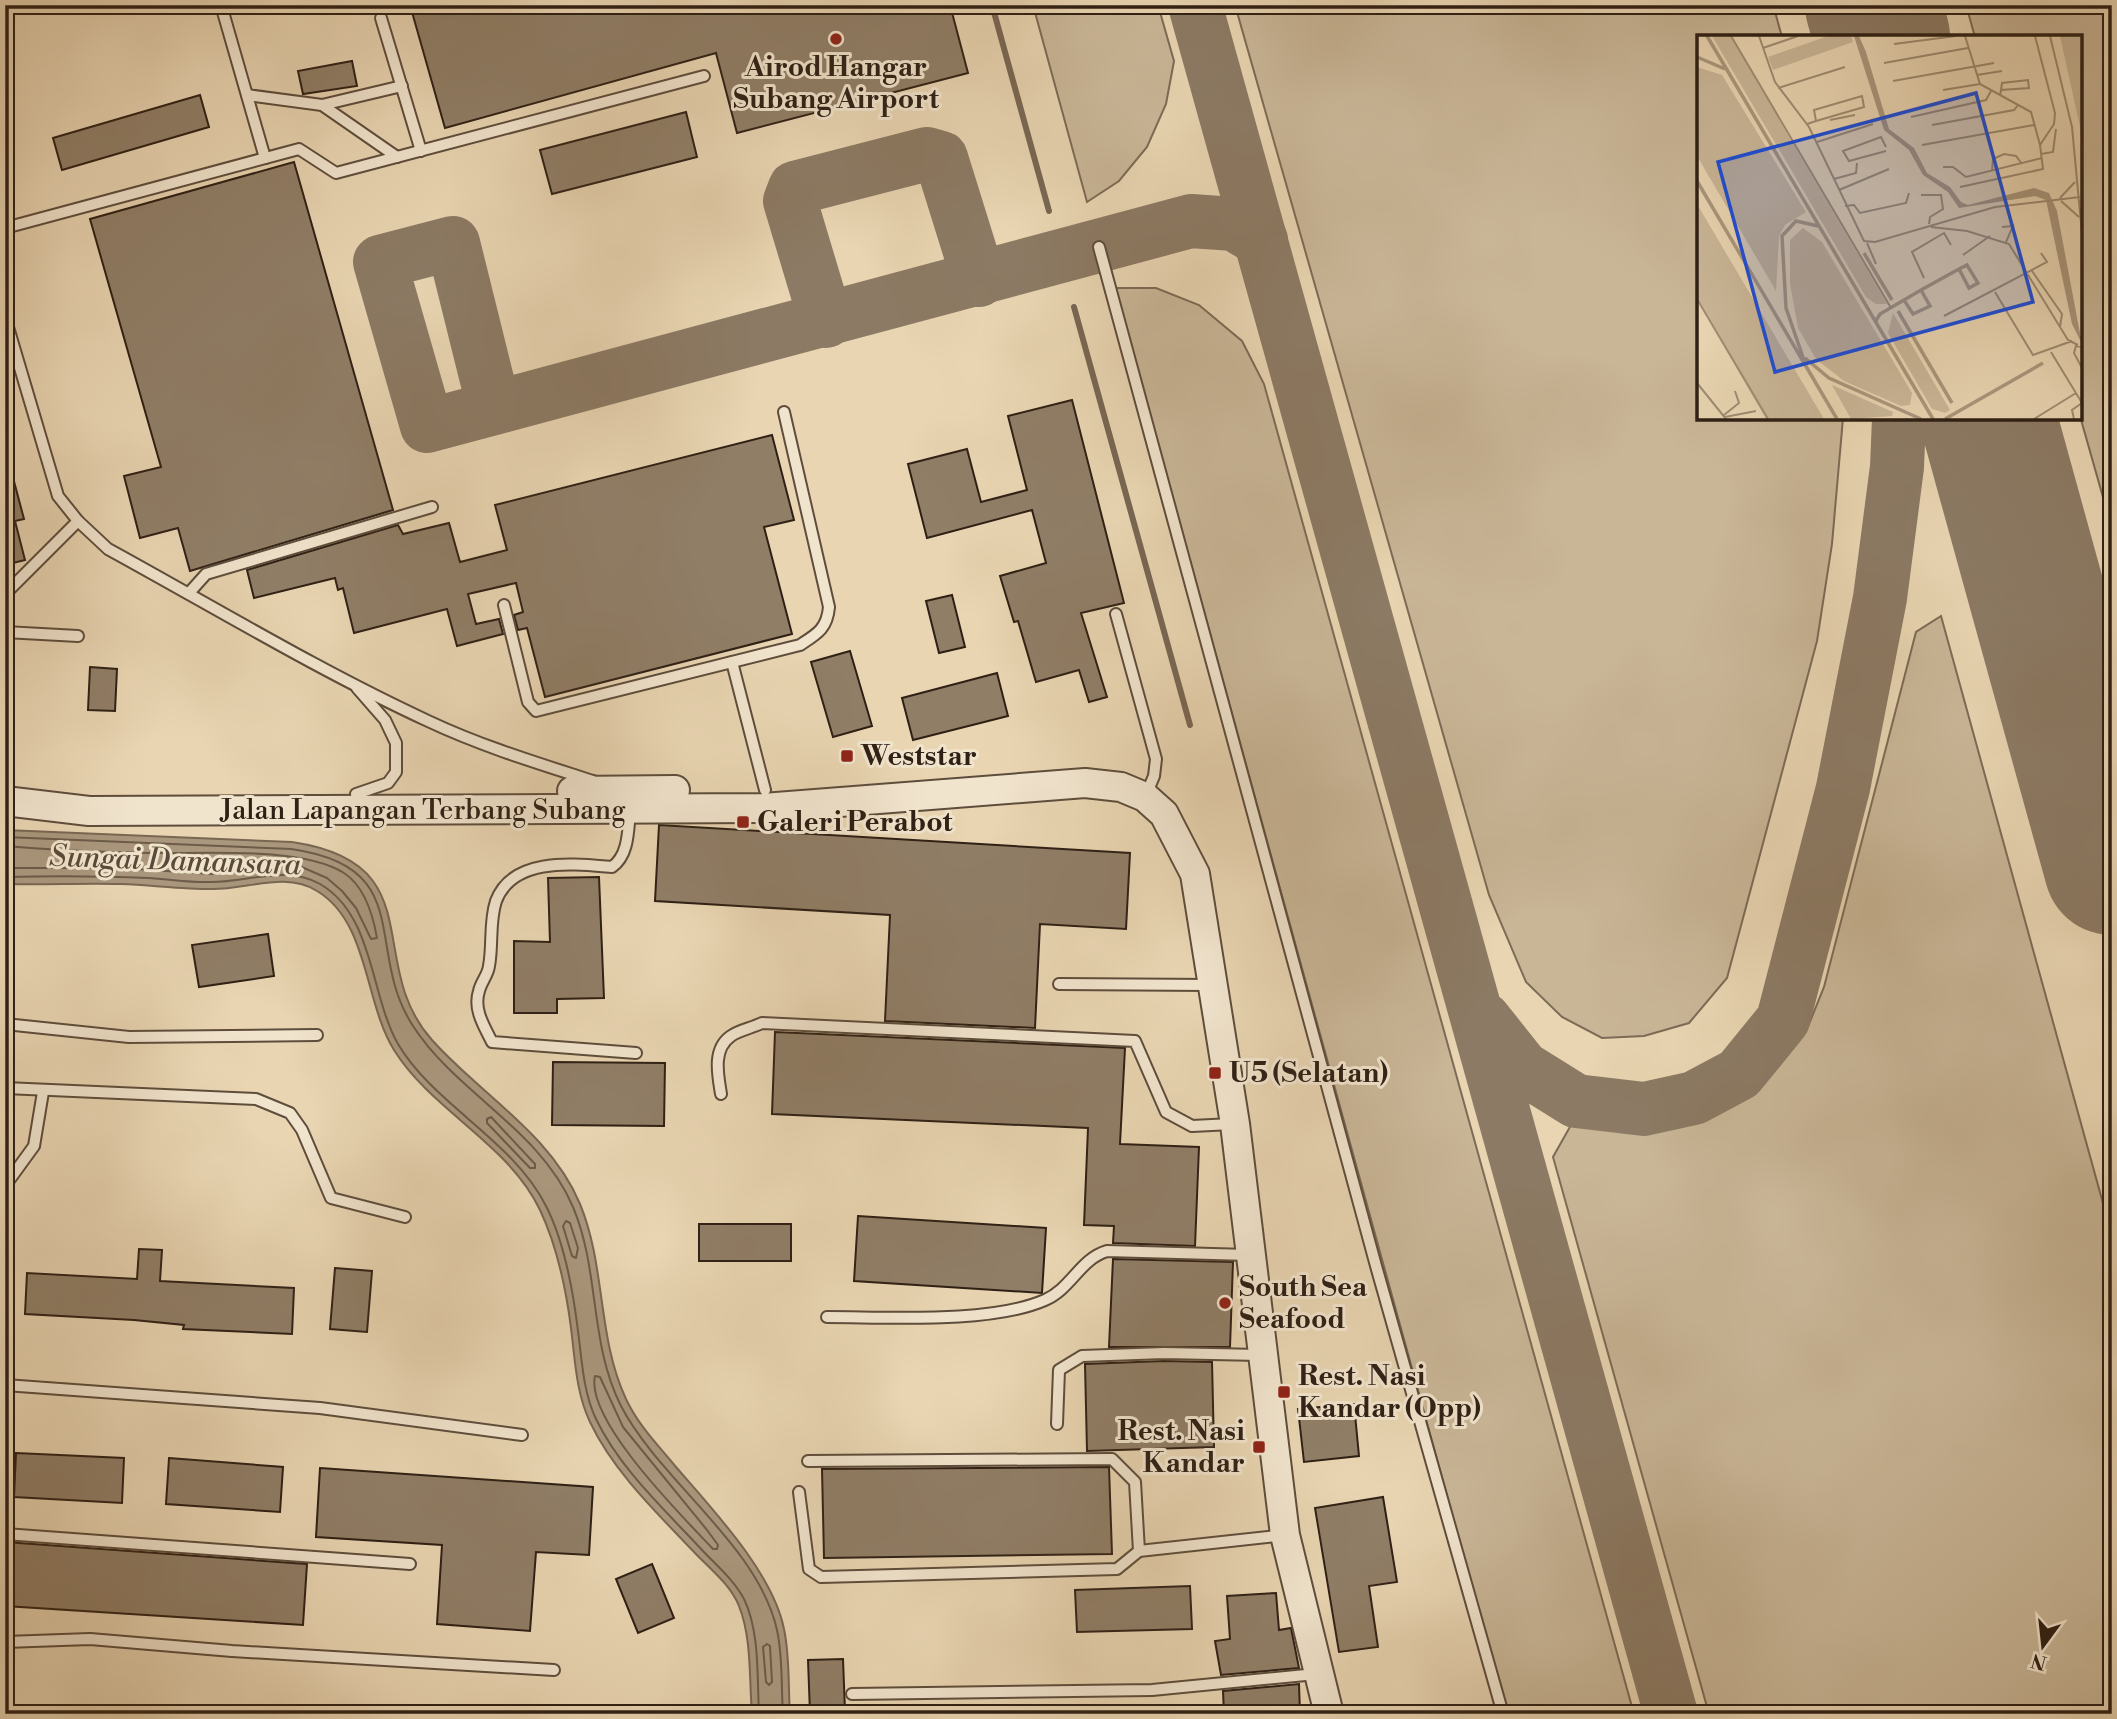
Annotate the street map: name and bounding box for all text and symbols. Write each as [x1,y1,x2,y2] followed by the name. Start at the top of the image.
[828,31,844,47] marker: Airod Hangar Subang Airport
[1697,35,2082,420] inset map
[733,50,940,117] place label: Airod Hangar Subang Airport
[860,739,977,774] place label: Weststar
[839,748,855,764] marker: Weststar
[219,793,626,828] street label: Jalan Lapangan Terbang Subang
[757,805,954,840] place label: Galeri Perabot
[735,814,751,830] marker: Galeri Perabot
[49,838,302,884] water label: Sungai Damansara
[1229,1056,1388,1091] place label: U5 (Selatan)
[1207,1065,1223,1081] marker: U5 (Selatan)
[1239,1270,1368,1337] place label: South Sea Seafood
[1217,1295,1233,1311] marker: South Sea Seafood
[1298,1359,1481,1426] place label: Rest. Nasi Kandar (Opp)
[1276,1384,1292,1400] marker: Rest. Nasi Kandar (Opp)
[1117,1414,1245,1481] place label: Rest. Nasi Kandar
[1251,1439,1267,1455] marker: Rest. Nasi Kandar
[2008,1610,2078,1680] north arrow
[2028,1648,2049,1675] text: N

